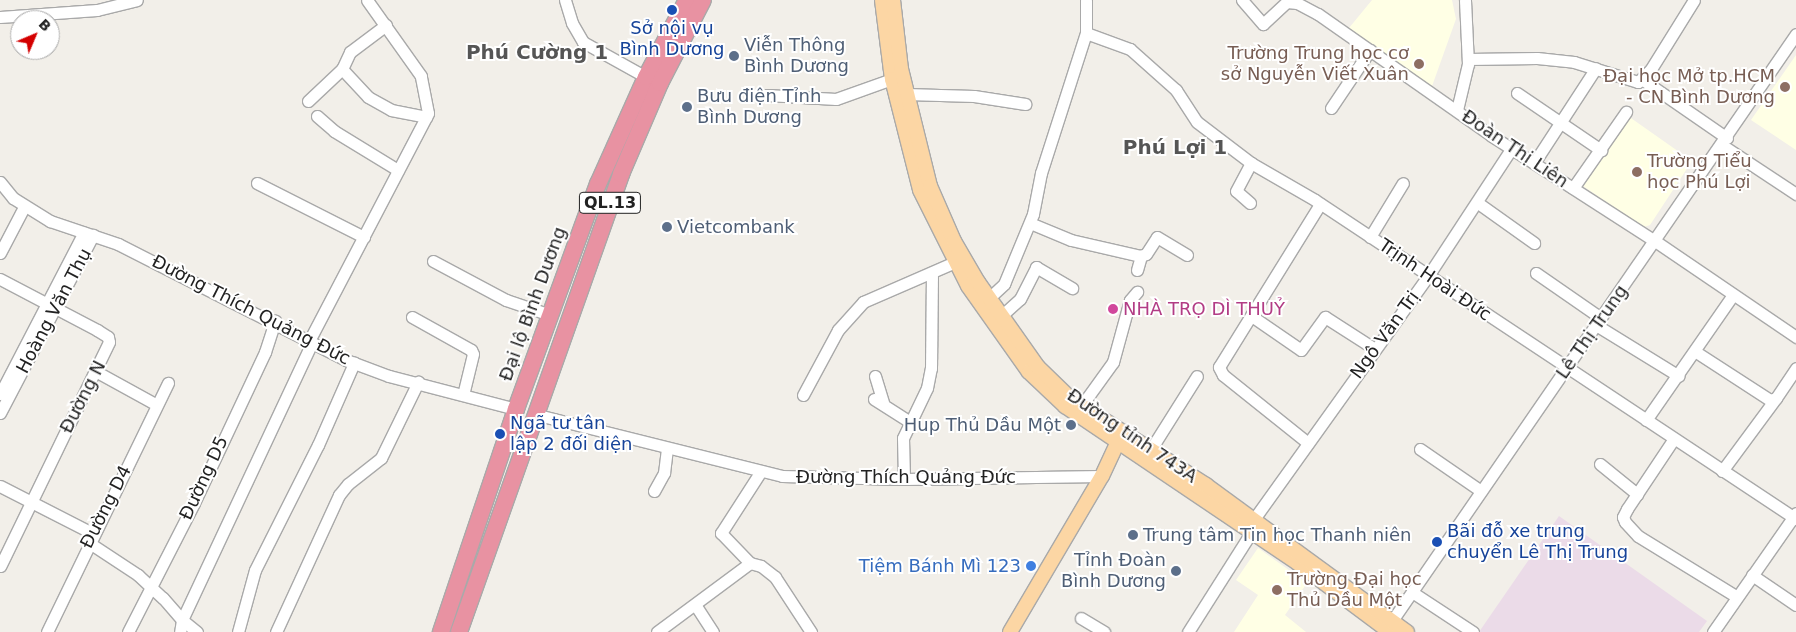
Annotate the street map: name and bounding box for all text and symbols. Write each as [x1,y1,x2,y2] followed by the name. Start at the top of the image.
[666,4,678,16] marker: Sở nội vụ Bình Dương
[10,10,60,60] north arrow
[35,16,54,35] text: B
[619,18,725,60] place label: Sở nội vụ Bình Dương
[744,35,849,78] place label: Viễn Thông Bình Dương
[466,40,608,64] district label: Phú Cường 1
[1221,43,1409,86] place label: Trường Trung học cơ sở Nguyễn Viết Xuân
[728,50,740,62] marker: Viễn Thông Bình Dương
[1413,58,1425,70] marker: Trường Trung học cơ sở Nguyễn Viết Xuân
[1603,66,1775,108] place label: Đại học Mở tp.HCM - CN Bình Dương
[1779,81,1791,93] marker: Đại học Mở tp.HCM - CN Bình Dương
[697,86,821,128] place label: Bưu điện Tỉnh Bình Dương
[681,101,693,113] marker: Bưu điện Tỉnh Bình Dương
[1458,105,1572,193] street label: Đoàn Thị Liên
[1123,135,1227,159] district label: Phú Lợi 1
[1647,151,1752,193] place label: Trường Tiểu học Phú Lợi
[1631,166,1643,178] marker: Trường Tiểu học Phú Lợi
[579,190,641,217] road number: QL.13
[677,216,795,238] place label: Vietcombank
[661,221,673,233] marker: Vietcombank
[495,224,571,384] street label: Đại lộ Bình Dương
[1375,234,1495,326] street label: Trịnh Hoài Đức
[12,245,96,377] street label: Hoàng Văn Thụ
[148,250,354,370] street label: Đường Thích Quảng Đức
[1552,281,1632,383] street label: Lê Thị Trung
[1346,287,1424,383] street label: Ngô Văn Trị
[1123,298,1285,320] place label: NHÀ TRỌ DÌ THUỶ
[1107,303,1119,315] marker: NHÀ TRỌ DÌ THUỶ
[56,357,110,437] street label: Đường N
[1063,384,1201,488] street label: Đường tỉnh 743A
[510,413,632,456] place label: Ngã tư tân lập 2 đối diện
[904,414,1061,436] place label: Hup Thủ Dầu Một
[1065,419,1077,431] marker: Hup Thủ Dầu Một
[494,428,506,440] marker: Ngã tư tân lập 2 đối diện
[175,433,233,523] street label: Đường D5
[76,462,136,552] street label: Đường D4
[796,466,1016,488] street label: Đường Thích Quảng Đức
[1447,521,1628,564] place label: Bãi đỗ xe trung chuyển Lê Thị Trung
[1143,524,1412,546] place label: Trung tâm Tin học Thanh niên
[1127,529,1139,541] marker: Trung tâm Tin học Thanh niên
[1431,536,1443,548] marker: Bãi đỗ xe trung chuyển Lê Thị Trung
[1061,550,1166,592] place label: Tỉnh Đoàn Bình Dương
[859,555,1021,577] place label: Tiệm Bánh Mì 123
[1025,560,1037,572] marker: Tiệm Bánh Mì 123
[1170,565,1182,577] marker: Tỉnh Đoàn Bình Dương
[1287,569,1422,612] place label: Trường Đại học Thủ Dầu Một
[1271,584,1283,596] marker: Trường Đại học Thủ Dầu Một

